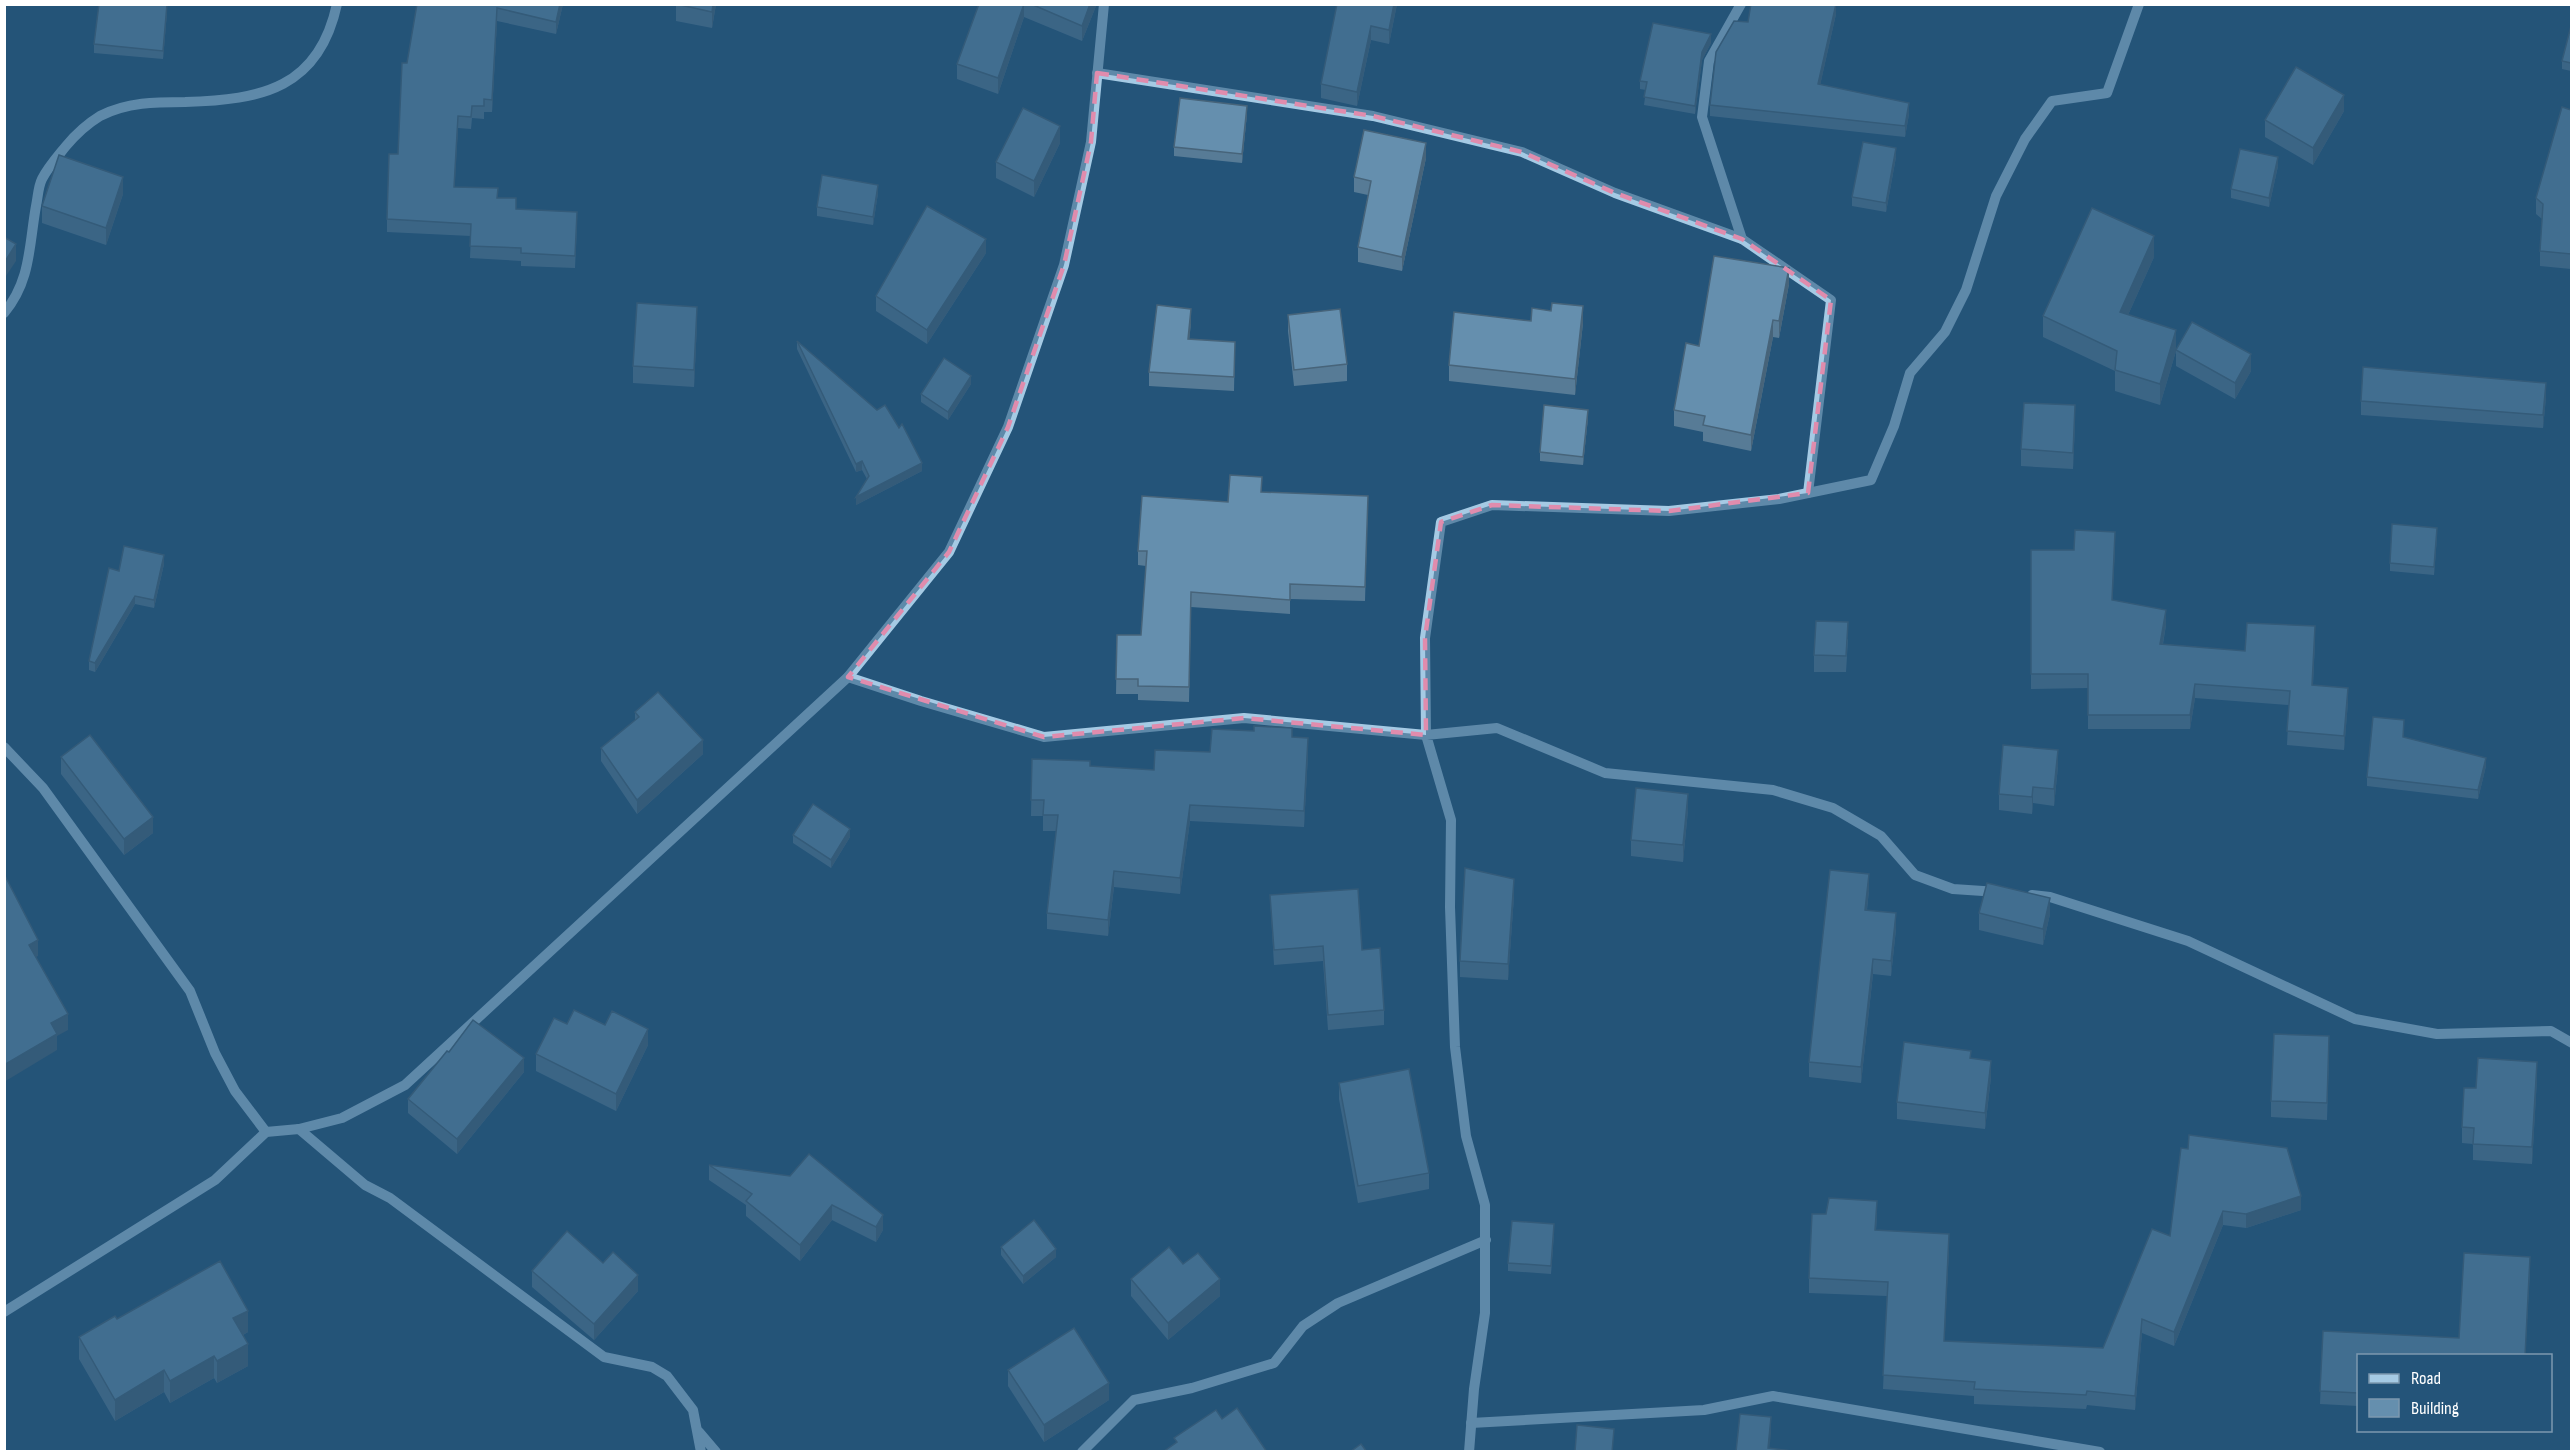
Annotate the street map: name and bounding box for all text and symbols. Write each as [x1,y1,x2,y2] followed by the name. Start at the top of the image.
[2357,1354,2552,1432] legend
[2411,1368,2441,1389] text: Road
[2411,1398,2459,1419] text: Building

